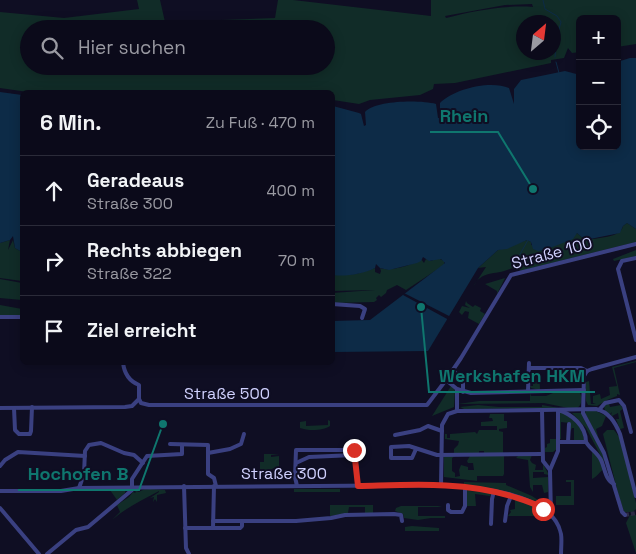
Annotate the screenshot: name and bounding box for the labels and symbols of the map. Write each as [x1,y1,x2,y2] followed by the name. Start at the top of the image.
[516,15,561,60] north arrow
[430,99,498,132] callout: Rhein
[440,104,488,127] text: Rhein
[509,232,595,274] street label: Straße 100
[429,359,595,392] callout: Werkshafen HKM
[439,364,585,387] text: Werkshafen HKM
[184,383,270,404] street label: Straße 500
[343,439,366,462] route end
[18,457,139,490] callout: Hochofen B
[28,462,128,485] text: Hochofen B
[241,463,327,484] street label: Straße 300
[532,498,555,521] route start

